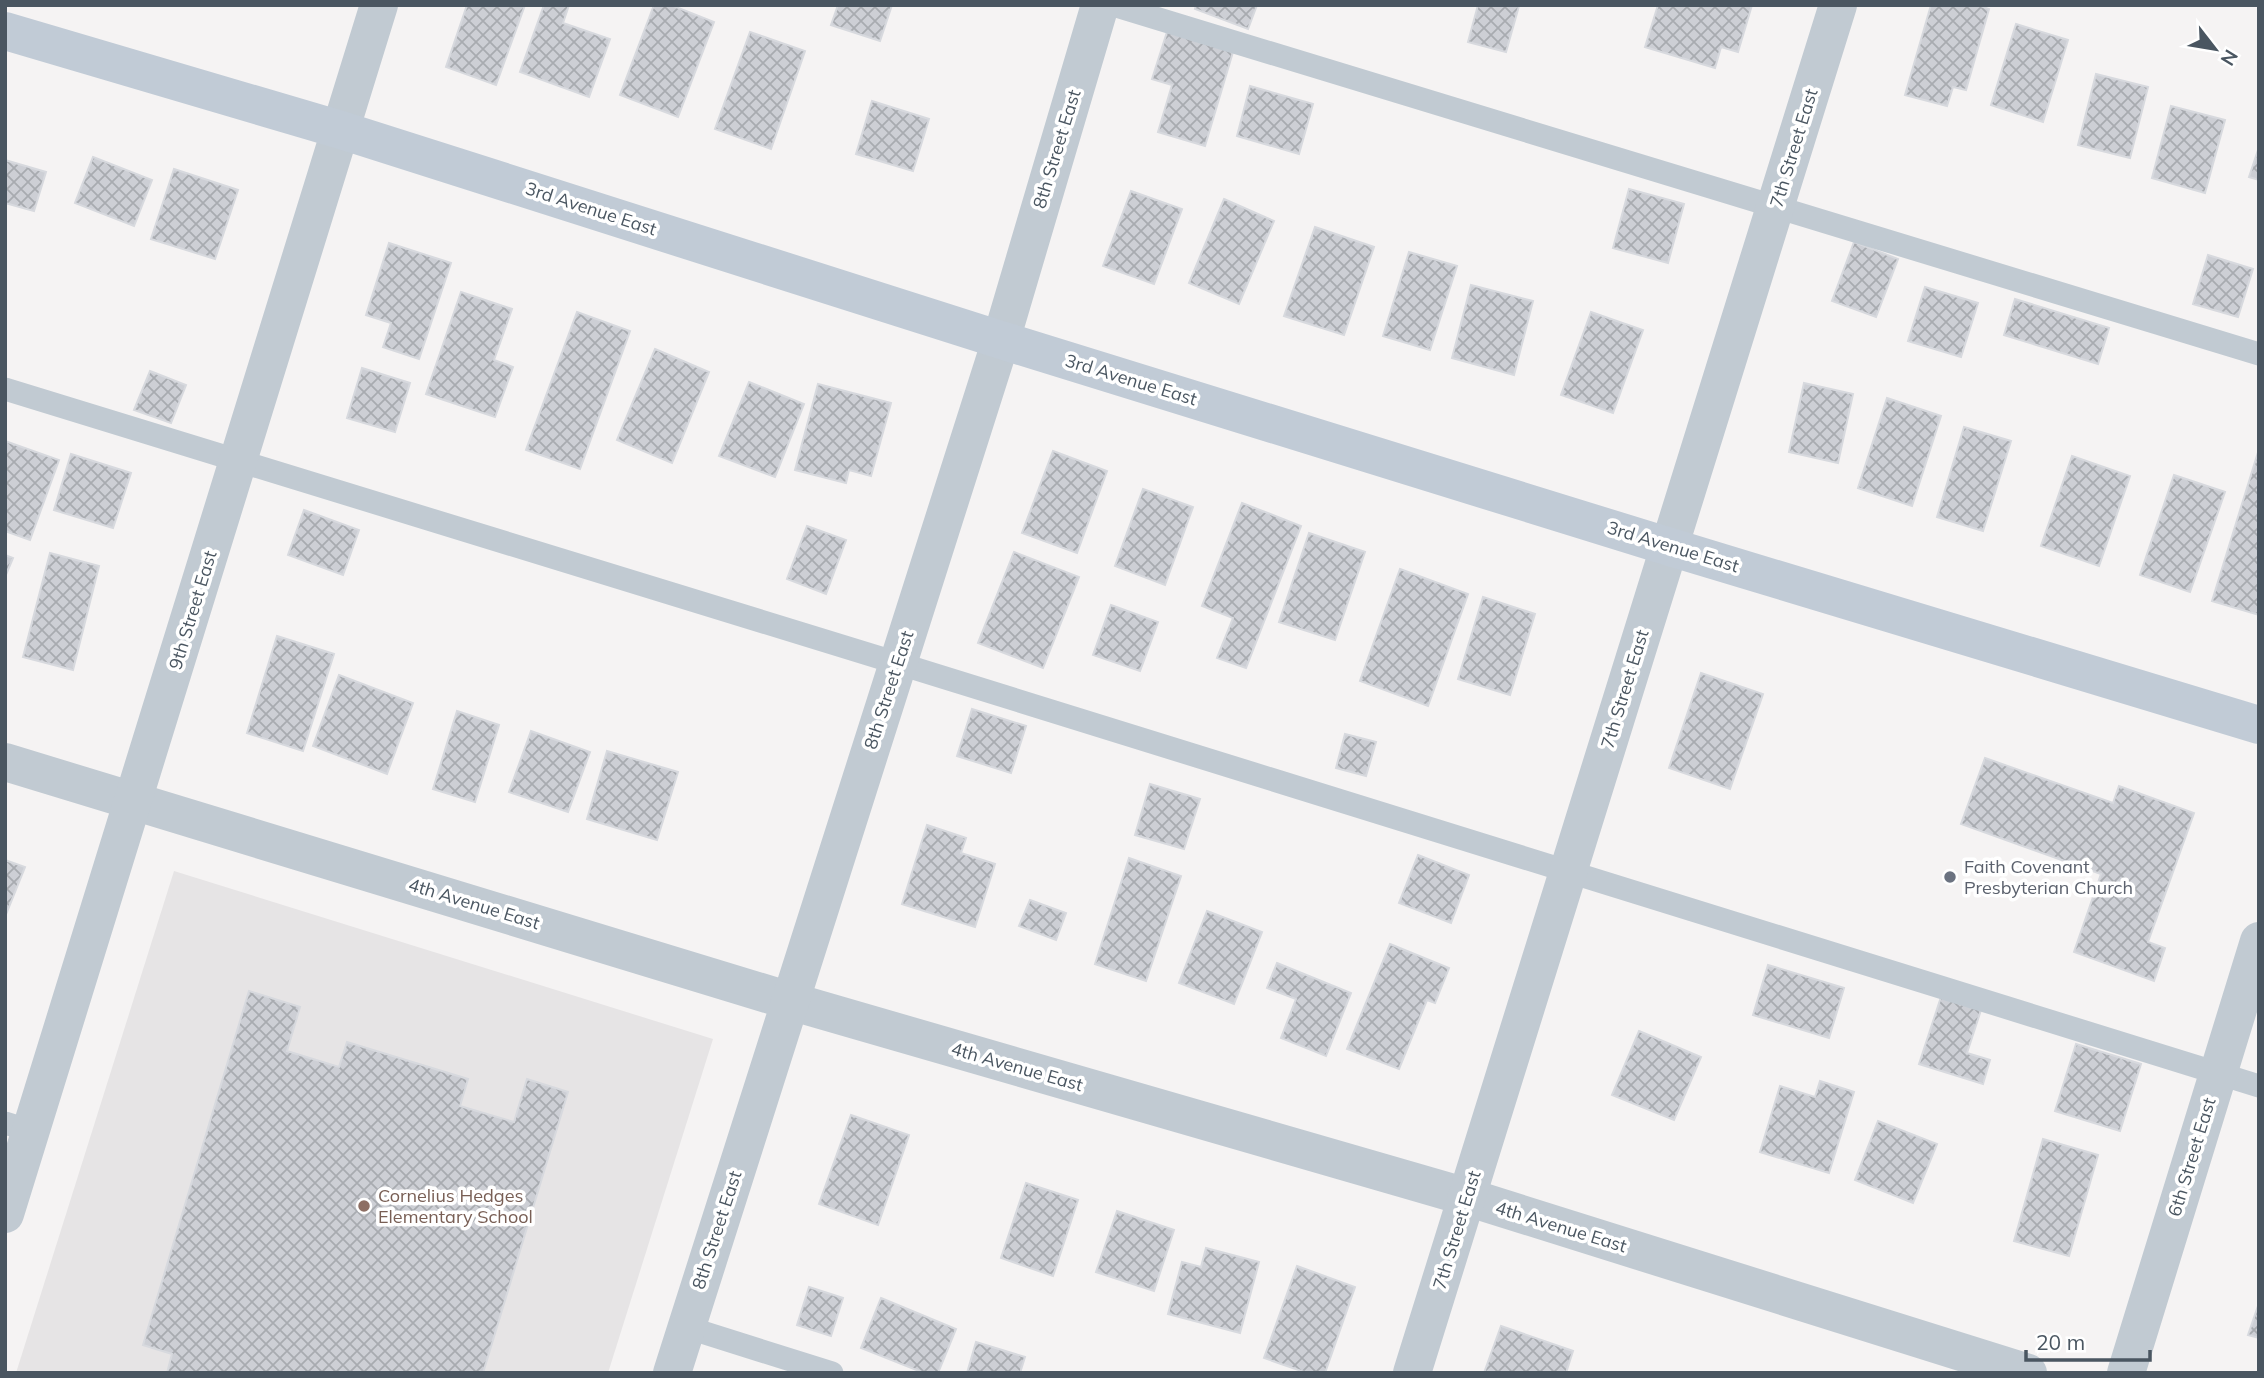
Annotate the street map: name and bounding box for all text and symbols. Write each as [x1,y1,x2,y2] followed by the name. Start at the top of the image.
[2180,14,2250,84] north arrow
[2216,45,2244,70] text: N
[1765,86,1823,210] street label: 7th Street East
[1028,87,1086,211] street label: 8th Street East
[523,176,660,241] street label: 3rd Avenue East
[1063,349,1200,410] street label: 3rd Avenue East
[1605,516,1742,577] street label: 3rd Avenue East
[164,548,222,672] street label: 9th Street East
[1596,627,1654,751] street label: 7th Street East
[859,628,918,752] street label: 8th Street East
[1964,855,2133,899] place label: Faith Covenant Presbyterian Church
[1942,869,1958,885] marker: Faith Covenant Presbyterian Church
[406,873,543,934] street label: 4th Avenue East
[949,1037,1086,1096] street label: 4th Avenue East
[2163,1095,2221,1219] street label: 6th Street East
[687,1168,746,1292] street label: 8th Street East
[1428,1168,1486,1292] street label: 7th Street East
[378,1184,533,1228] place label: Cornelius Hedges Elementary School
[1493,1196,1630,1257] street label: 4th Avenue East
[356,1198,372,1214] marker: Cornelius Hedges Elementary School
[2026,1318,2150,1362] scale bar
[2036,1329,2085,1355] text: 20 m

